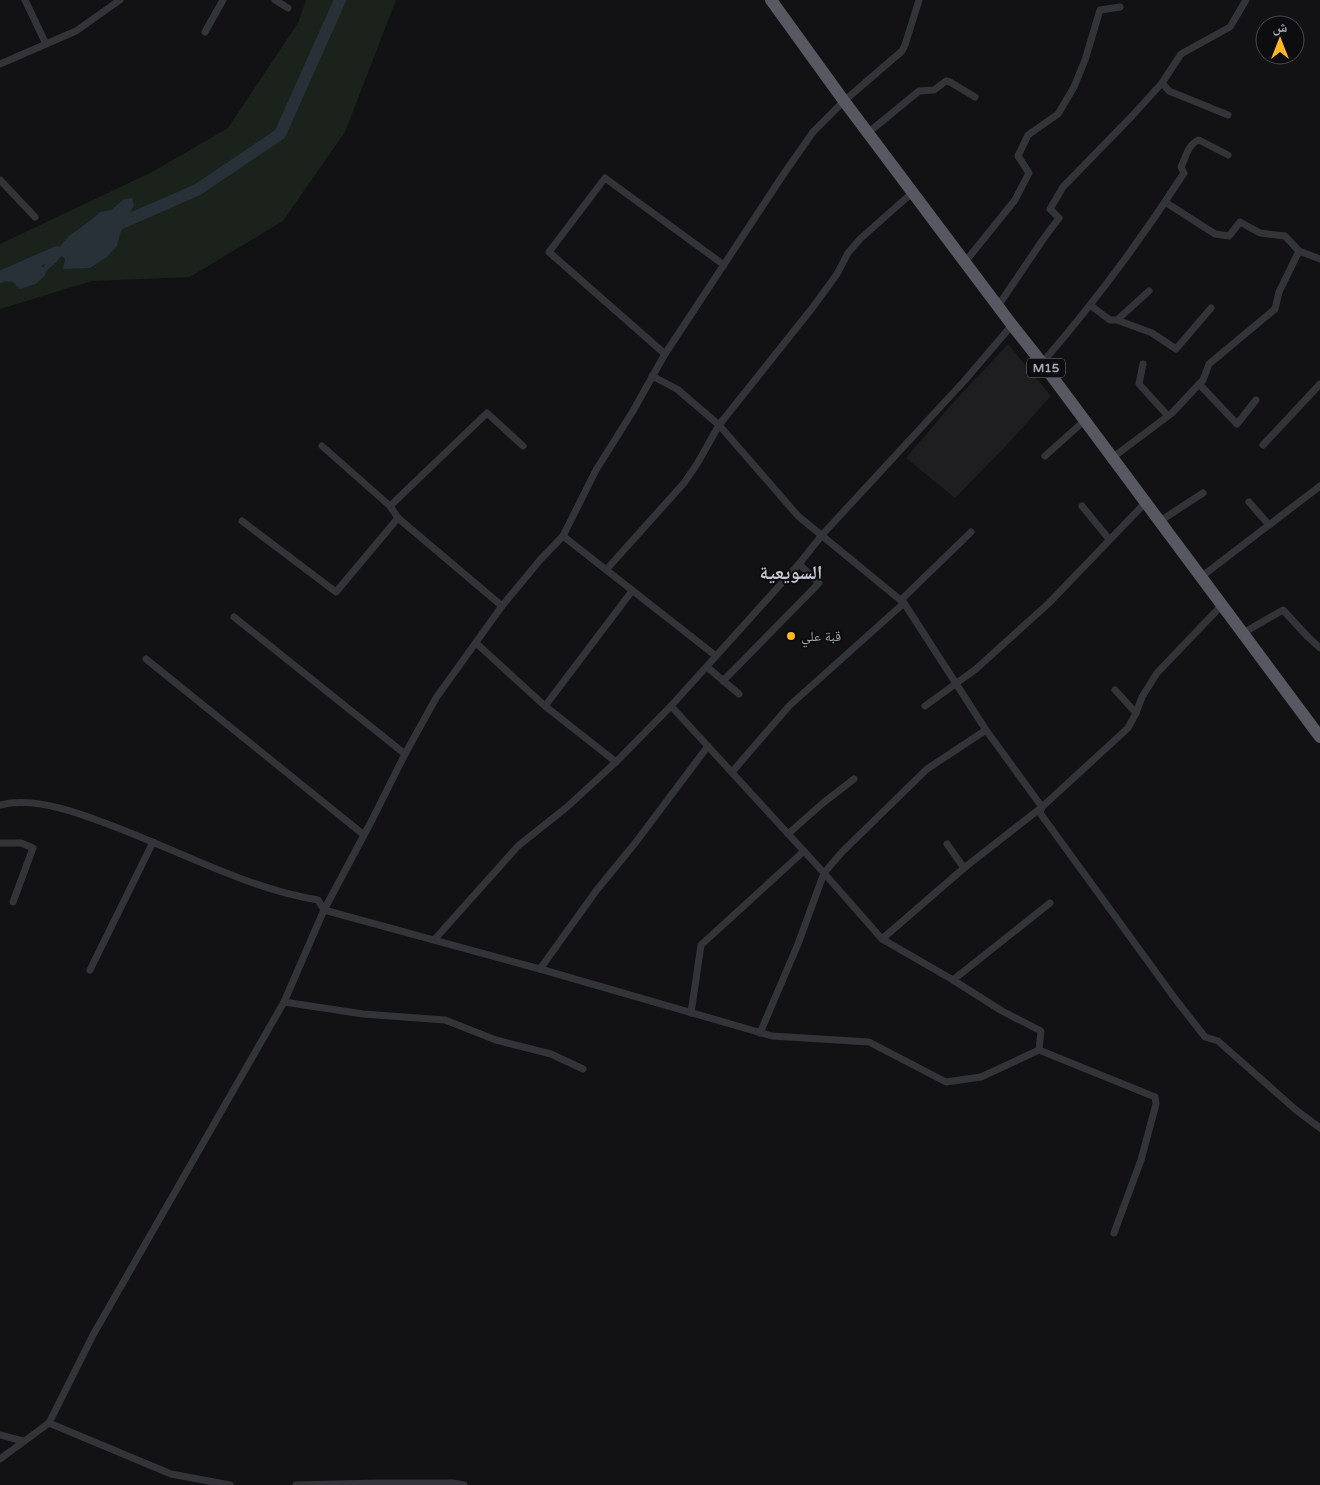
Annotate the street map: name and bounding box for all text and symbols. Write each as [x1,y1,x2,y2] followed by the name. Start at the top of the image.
[1255,15,1305,65] north arrow
[1273,19,1288,36] text: ش
[1027,358,1065,378] road number: M15
[760,562,822,584] district label: السويعية
[801,628,841,648] place label: قبة علي
[785,630,797,642] marker: قبة علي

